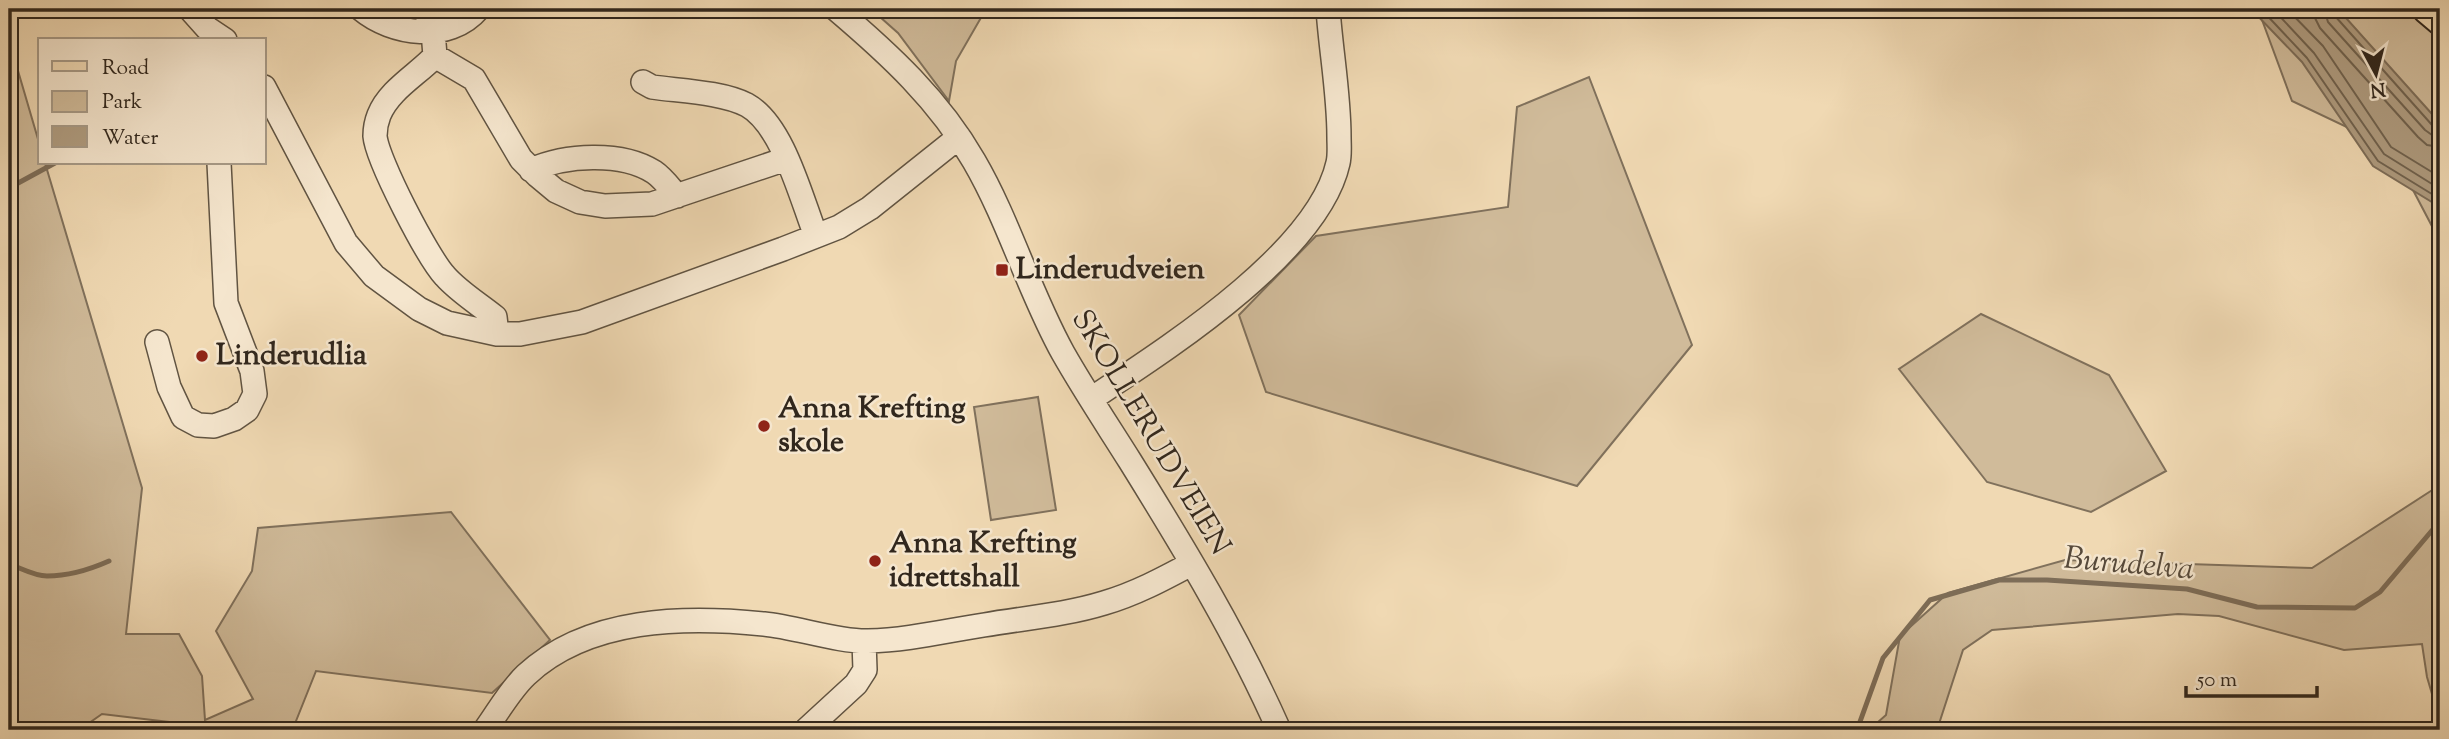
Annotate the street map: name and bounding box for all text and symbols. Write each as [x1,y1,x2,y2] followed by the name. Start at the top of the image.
[38,38,266,164] legend
[2340,38,2410,108] north arrow
[102,54,149,84] text: Road
[2369,74,2387,103] text: N
[102,88,143,118] text: Park
[102,124,159,154] text: Water
[1016,249,1205,292] place label: Linderudveien
[994,262,1010,278] marker: Linderudveien
[1060,302,1240,564] street label: SKOLLERUDVEIEN
[216,335,367,378] place label: Linderudlia
[194,348,210,364] marker: Linderudlia
[778,388,966,465] place label: Anna Krefting skole
[756,418,772,434] marker: Anna Krefting skole
[889,523,1077,600] place label: Anna Krefting idrettshall
[2062,536,2196,594] water label: Burudelva
[867,553,883,569] marker: Anna Krefting idrettshall
[2186,655,2318,699] scale bar
[2196,666,2237,696] text: 50 m

